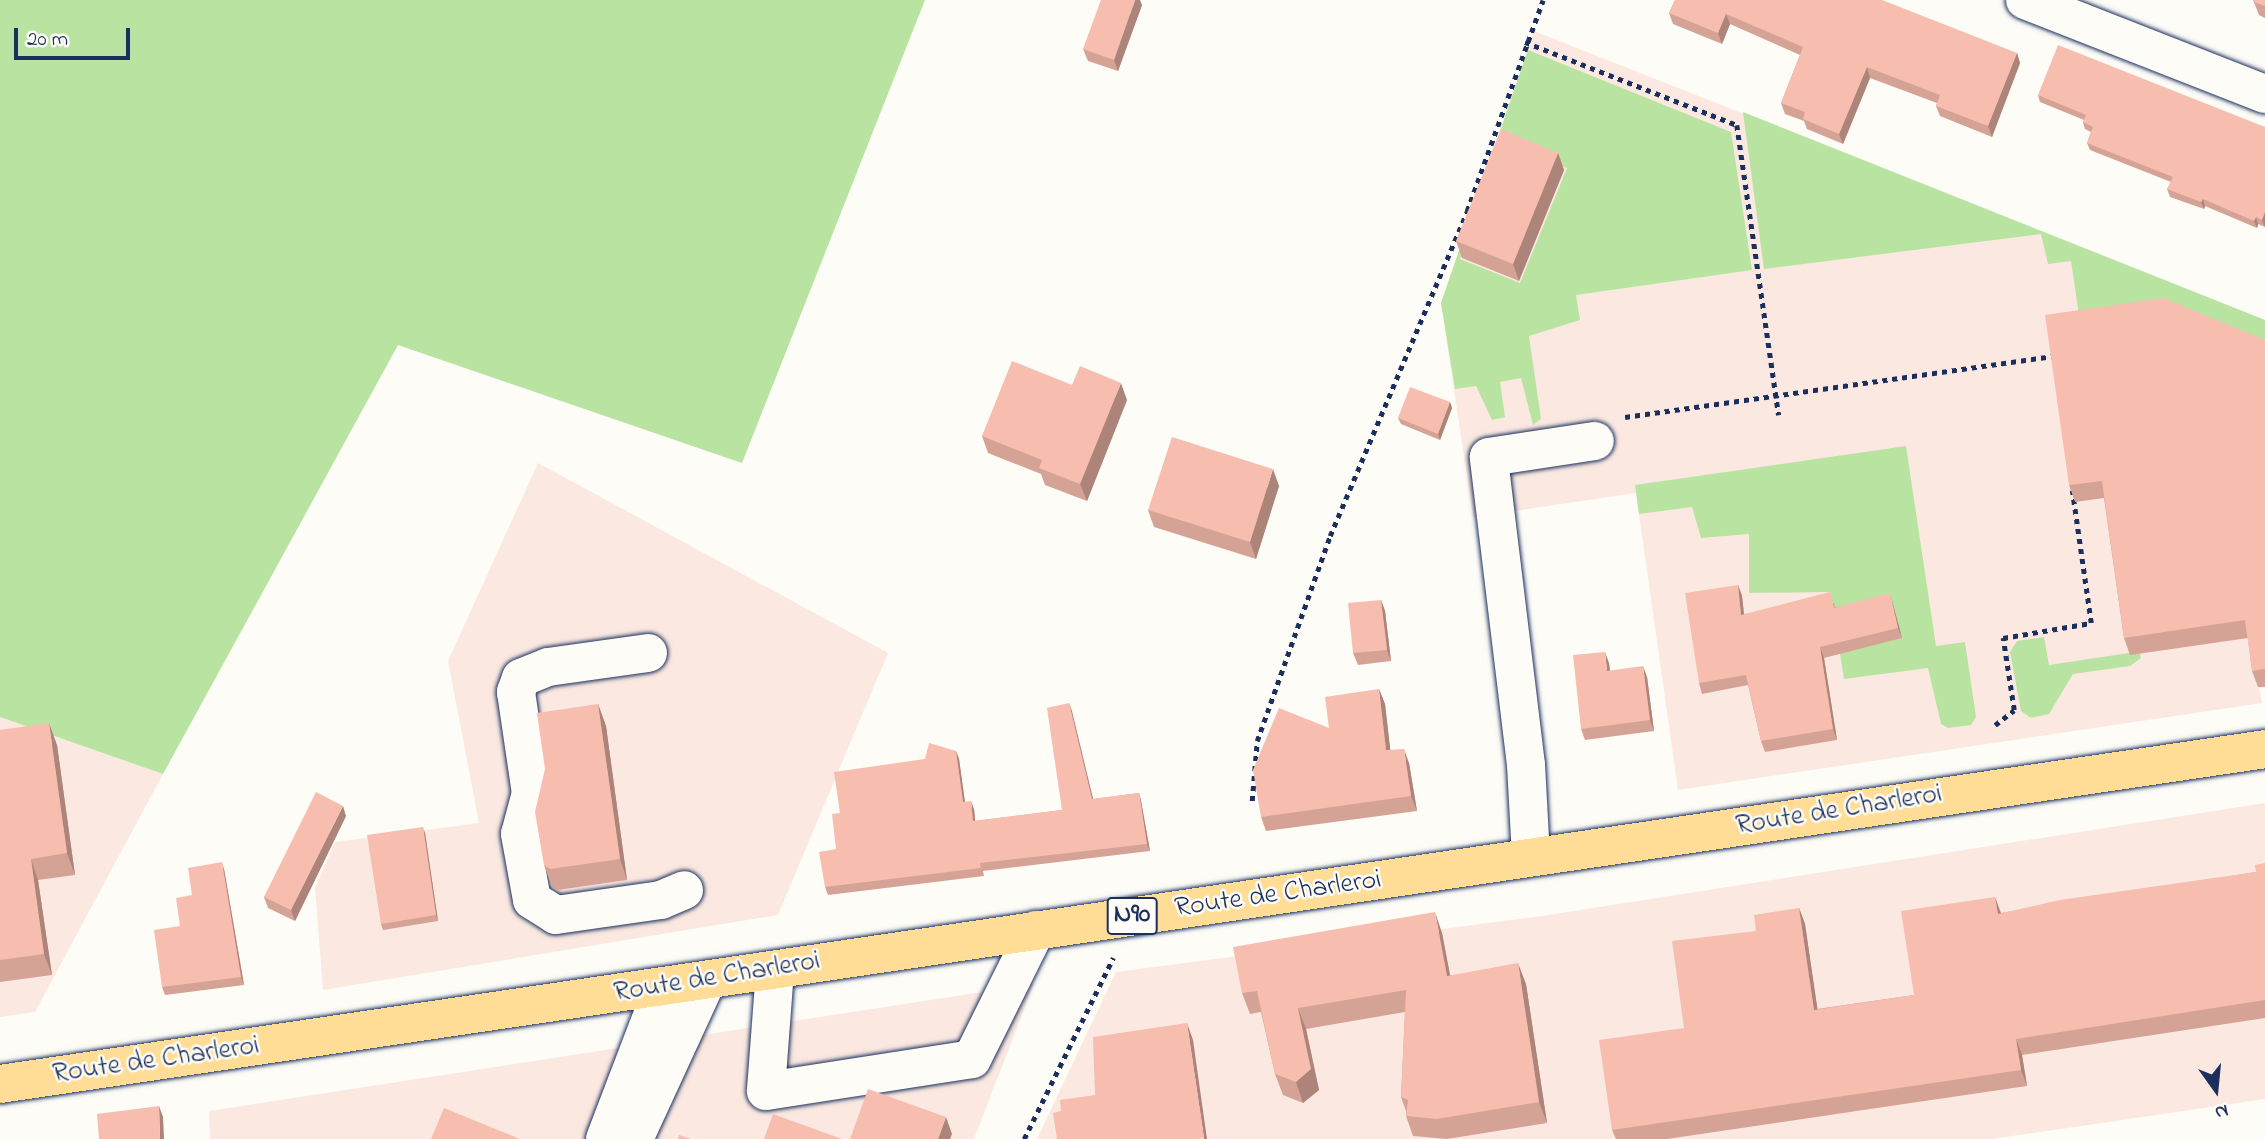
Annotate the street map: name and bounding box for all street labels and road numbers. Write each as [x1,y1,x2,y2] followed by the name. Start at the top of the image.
[1734,778,1944,844] street label: Route de Charleroi
[1173,864,1383,926] street label: Route de Charleroi
[1106,894,1158,939] road number: N90
[612,945,822,1011] street label: Route de Charleroi
[51,1030,261,1092] street label: Route de Charleroi

